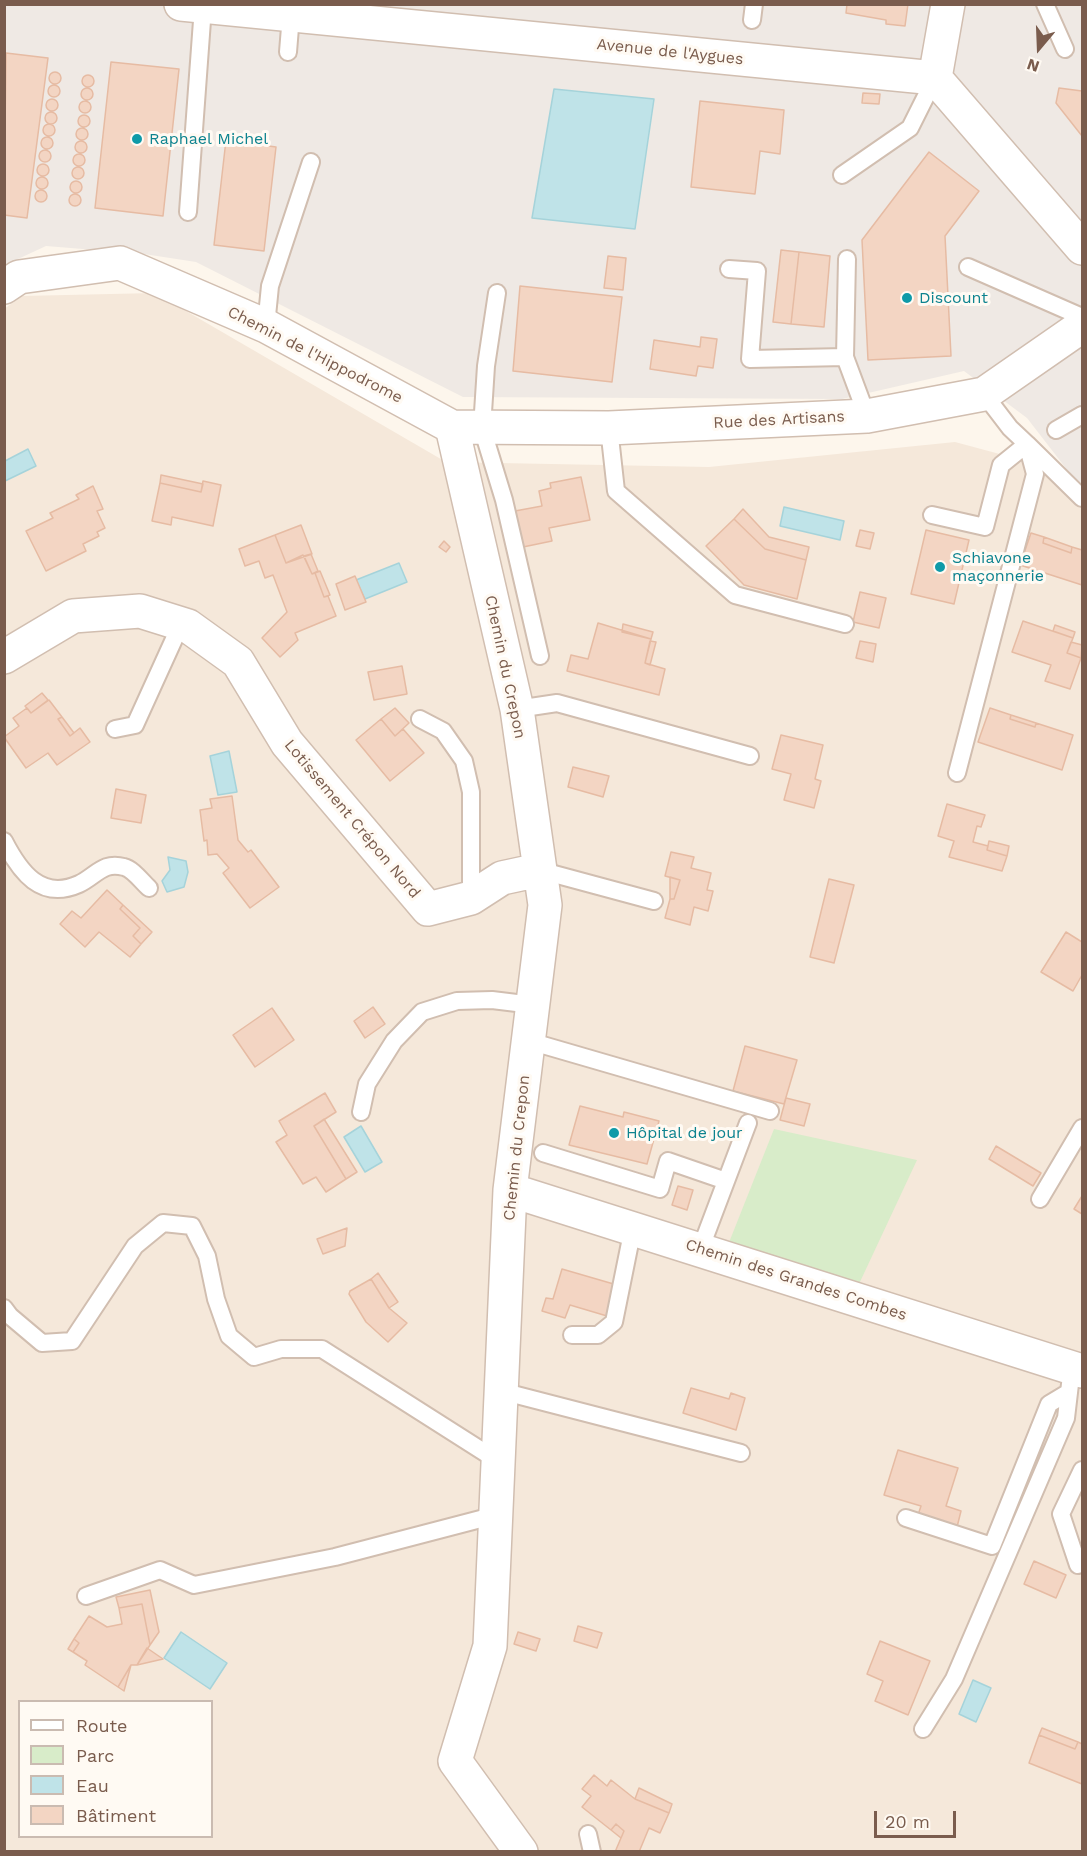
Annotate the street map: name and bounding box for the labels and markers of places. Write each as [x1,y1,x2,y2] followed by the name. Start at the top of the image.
[149,129,268,149] place label: Raphael Michel
[130,132,144,146] marker: Raphael Michel
[919,288,988,308] place label: Discount
[900,291,914,305] marker: Discount
[952,548,1044,586] place label: Schiavone maçonnerie
[933,560,947,574] marker: Schiavone maçonnerie
[626,1123,743,1143] place label: Hôpital de jour
[607,1126,621,1140] marker: Hôpital de jour

